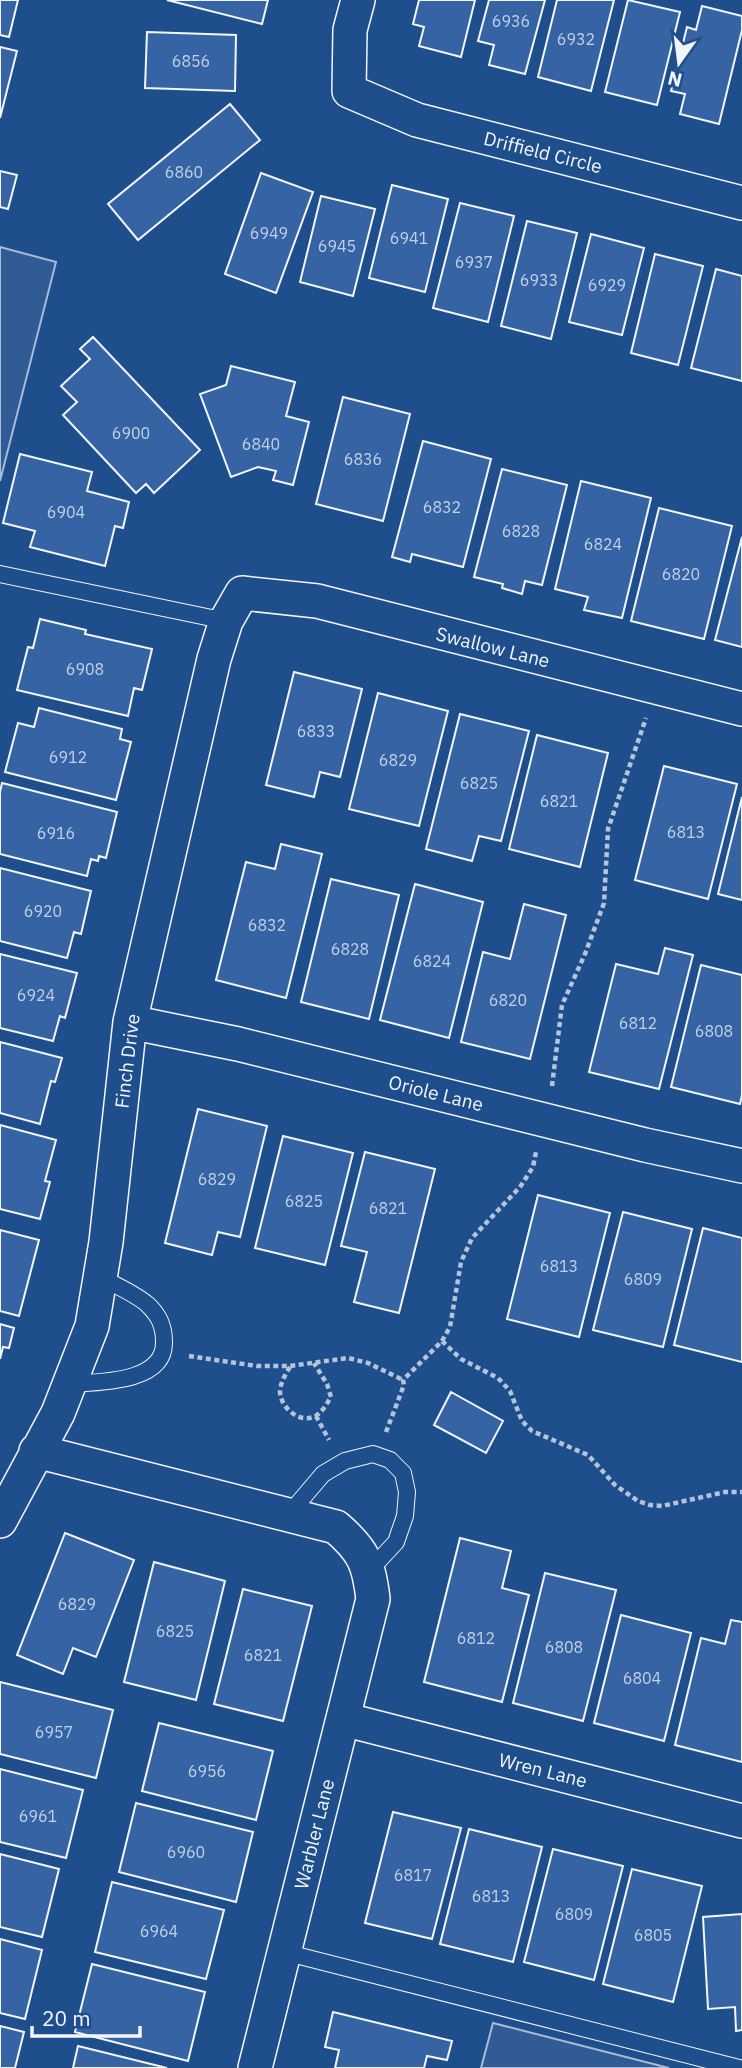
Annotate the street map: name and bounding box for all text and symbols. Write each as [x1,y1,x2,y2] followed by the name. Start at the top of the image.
[492,11,530,31] house number: 6936
[644,28,714,98] north arrow
[557,29,595,49] house number: 6932
[172,51,210,71] house number: 6856
[665,66,684,93] text: N
[481,126,605,178] street label: Driffield Circle
[165,162,203,182] house number: 6860
[250,223,288,243] house number: 6949
[390,228,428,248] house number: 6941
[318,236,356,256] house number: 6945
[455,252,493,272] house number: 6937
[520,270,558,290] house number: 6933
[588,275,626,295] house number: 6929
[112,423,150,443] house number: 6900
[242,434,280,454] house number: 6840
[344,449,382,469] house number: 6836
[423,497,461,517] house number: 6832
[47,502,85,522] house number: 6904
[502,521,540,541] house number: 6828
[584,534,622,554] house number: 6824
[662,564,700,584] house number: 6820
[434,621,552,673] street label: Swallow Lane
[66,659,104,679] house number: 6908
[297,721,335,741] house number: 6833
[49,747,87,767] house number: 6912
[379,750,417,770] house number: 6829
[460,773,498,793] house number: 6825
[540,791,578,811] house number: 6821
[667,822,705,842] house number: 6813
[37,823,75,843] house number: 6916
[24,901,62,921] house number: 6920
[248,915,286,935] house number: 6832
[331,939,369,959] house number: 6828
[413,951,451,971] house number: 6824
[17,985,55,1005] house number: 6924
[489,990,527,1010] house number: 6820
[109,1012,145,1110] street label: Finch Drive
[619,1013,657,1033] house number: 6812
[695,1021,733,1041] house number: 6808
[386,1070,486,1116] street label: Oriole Lane
[198,1169,236,1189] house number: 6829
[285,1191,323,1211] house number: 6825
[369,1198,407,1218] house number: 6821
[540,1256,578,1276] house number: 6813
[624,1269,662,1289] house number: 6809
[58,1594,96,1614] house number: 6829
[156,1621,194,1641] house number: 6825
[457,1628,495,1648] house number: 6812
[545,1637,583,1657] house number: 6808
[244,1645,282,1665] house number: 6821
[623,1668,661,1688] house number: 6804
[35,1722,73,1742] house number: 6957
[496,1747,590,1793] street label: Wren Lane
[188,1761,226,1781] house number: 6956
[289,1776,339,1892] street label: Warbler Lane
[19,1806,57,1826] house number: 6961
[167,1842,205,1862] house number: 6960
[394,1865,432,1885] house number: 6817
[472,1886,510,1906] house number: 6813
[555,1904,593,1924] house number: 6809
[140,1921,178,1941] house number: 6964
[634,1925,672,1945] house number: 6805
[32,1994,140,2038] scale bar
[42,2004,91,2032] text: 20 m

